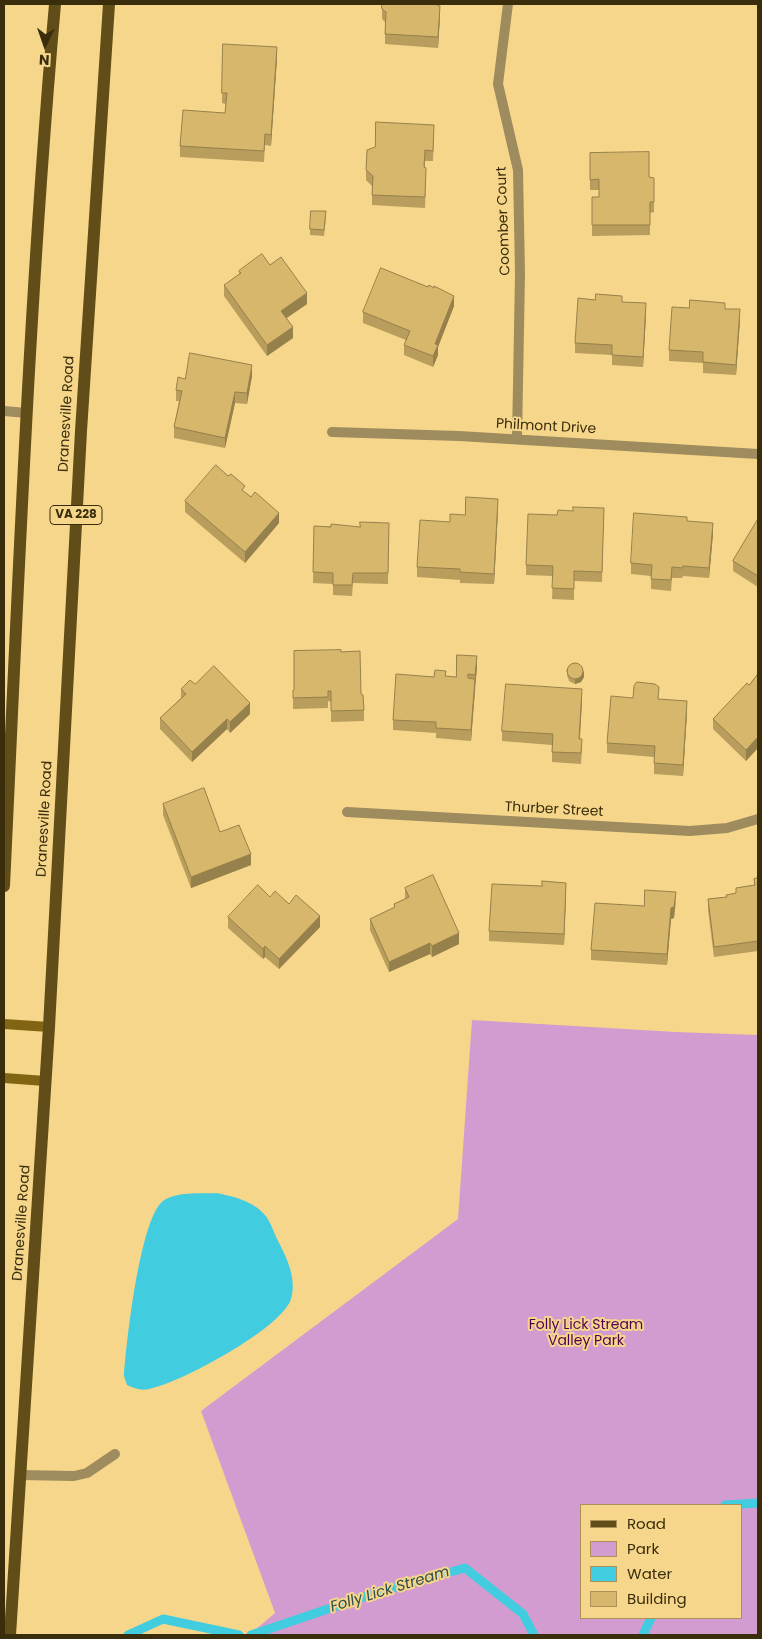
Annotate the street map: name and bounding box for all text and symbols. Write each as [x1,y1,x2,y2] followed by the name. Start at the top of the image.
[20,20,70,70] north arrow
[38,50,50,70] text: N
[494,166,514,276] street label: Coomber Court
[56,355,78,473] street label: Dranesville Road
[496,416,596,438] street label: Philmont Drive
[50,506,102,524] road number: VA 228
[34,760,56,878] street label: Dranesville Road
[504,799,604,821] street label: Thurber Street
[10,1164,34,1282] street label: Dranesville Road
[529,1317,643,1350] park label: Folly Lick Stream Valley Park
[580,1504,742,1619] legend
[627,1513,666,1534] text: Road
[627,1538,659,1559] text: Park
[328,1563,452,1617] water label: Folly Lick Stream
[627,1563,672,1584] text: Water
[627,1588,687,1609] text: Building

